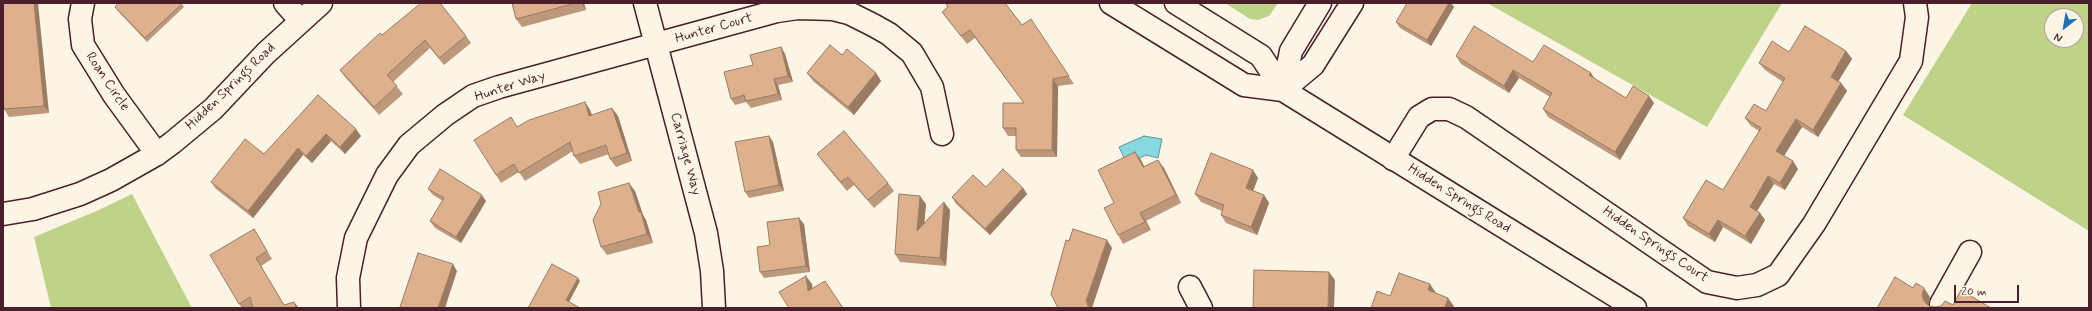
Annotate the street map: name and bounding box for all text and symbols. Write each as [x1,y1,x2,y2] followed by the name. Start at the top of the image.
[2044,8,2084,48] north arrow
[673,10,755,48] street label: Hunter Court
[2052,30,2065,45] text: N
[183,40,279,134] street label: Hidden Springs Road
[81,49,133,115] street label: Roan Circle
[473,68,547,106] street label: Hunter Way
[666,111,704,197] street label: Carriage Way
[1404,161,1514,237] street label: Hidden Springs Road
[1599,203,1711,287] street label: Hidden Springs Court
[1956,277,2021,303] scale bar
[1961,284,1987,300] text: 20 m

